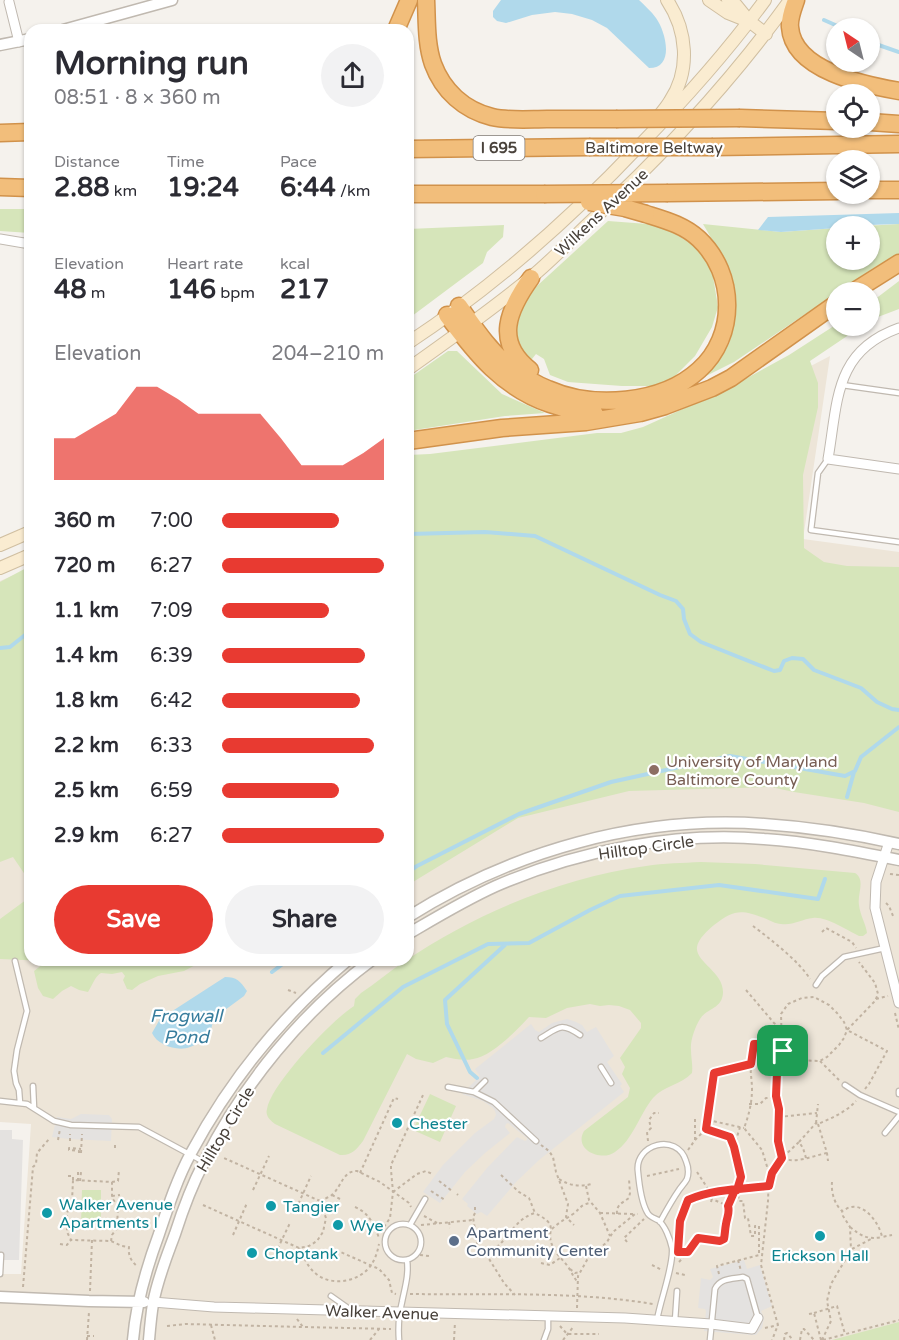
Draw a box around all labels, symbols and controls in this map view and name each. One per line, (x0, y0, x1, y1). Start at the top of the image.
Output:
north arrow (826, 18, 880, 72)
map controls (826, 18, 880, 336)
text: Morning run (54, 44, 249, 83)
button: share (321, 44, 384, 107)
button: locate (826, 84, 880, 138)
text: 08:51 · 8 × 360 m (54, 86, 221, 110)
road number: I 695 (474, 136, 524, 160)
street label: Baltimore Beltway (585, 138, 723, 158)
button: layers (826, 150, 880, 204)
text: Distance (54, 152, 120, 172)
text: Time (167, 152, 204, 172)
text: Pace (280, 152, 317, 172)
street label: Wilkens Avenue (551, 164, 653, 261)
text: 2.88 (54, 172, 110, 203)
text: 19:24 (167, 172, 239, 203)
text: 6:44 (280, 172, 336, 203)
text: km (110, 181, 137, 201)
text: /km (336, 181, 370, 201)
button: + (826, 216, 880, 270)
text: Elevation (54, 254, 124, 274)
text: Heart rate (167, 254, 243, 274)
text: kcal (280, 254, 310, 274)
text: 48 (54, 274, 87, 305)
text: 146 (167, 274, 216, 305)
text: 217 (280, 274, 329, 305)
button: − (826, 282, 880, 336)
text: m (87, 283, 106, 303)
text: bpm (216, 283, 255, 303)
text: Elevation (54, 342, 141, 366)
text: 204–210 m (271, 342, 384, 366)
text: 360 m (54, 509, 115, 533)
text: 7:00 (150, 509, 193, 533)
text: 720 m (54, 554, 115, 578)
text: 6:27 (150, 554, 193, 578)
text: 1.1 km (54, 599, 119, 623)
text: 7:09 (150, 599, 193, 623)
text: 1.4 km (54, 644, 118, 668)
text: 6:39 (150, 644, 193, 668)
text: 1.8 km (54, 689, 119, 713)
text: 6:42 (150, 689, 193, 713)
text: 2.2 km (54, 734, 119, 758)
text: 6:33 (150, 734, 193, 758)
place label: University of Maryland Baltimore County (666, 752, 837, 790)
marker: University of Maryland Baltimore County (647, 763, 661, 777)
text: 2.5 km (54, 779, 119, 803)
text: 6:59 (150, 779, 193, 803)
text: 2.9 km (54, 824, 119, 848)
text: 6:27 (150, 824, 193, 848)
street label: Hilltop Circle (597, 831, 695, 865)
button: Save (54, 885, 213, 954)
button: Share (225, 885, 384, 954)
water label: Frogwall Pond (150, 1005, 225, 1048)
pin (757, 1025, 808, 1076)
icon: arrive (766, 1034, 799, 1067)
street label: Hilltop Circle (192, 1083, 259, 1176)
place label: Chester (409, 1114, 469, 1134)
marker: Chester (390, 1116, 404, 1130)
place label: Walker Avenue Apartments I (59, 1195, 173, 1233)
place label: Tangier (283, 1197, 340, 1217)
marker: Tangier (264, 1199, 278, 1213)
marker: Walker Avenue Apartments I (40, 1206, 54, 1220)
place label: Wye (350, 1216, 384, 1236)
marker: Wye (331, 1218, 345, 1232)
place label: Apartment Community Center (466, 1223, 610, 1261)
marker: Erickson Hall (813, 1229, 827, 1243)
marker: Apartment Community Center (447, 1234, 461, 1248)
place label: Choptank (264, 1244, 338, 1264)
marker: Choptank (245, 1246, 259, 1260)
place label: Erickson Hall (771, 1246, 869, 1266)
street label: Walker Avenue (325, 1301, 439, 1325)

